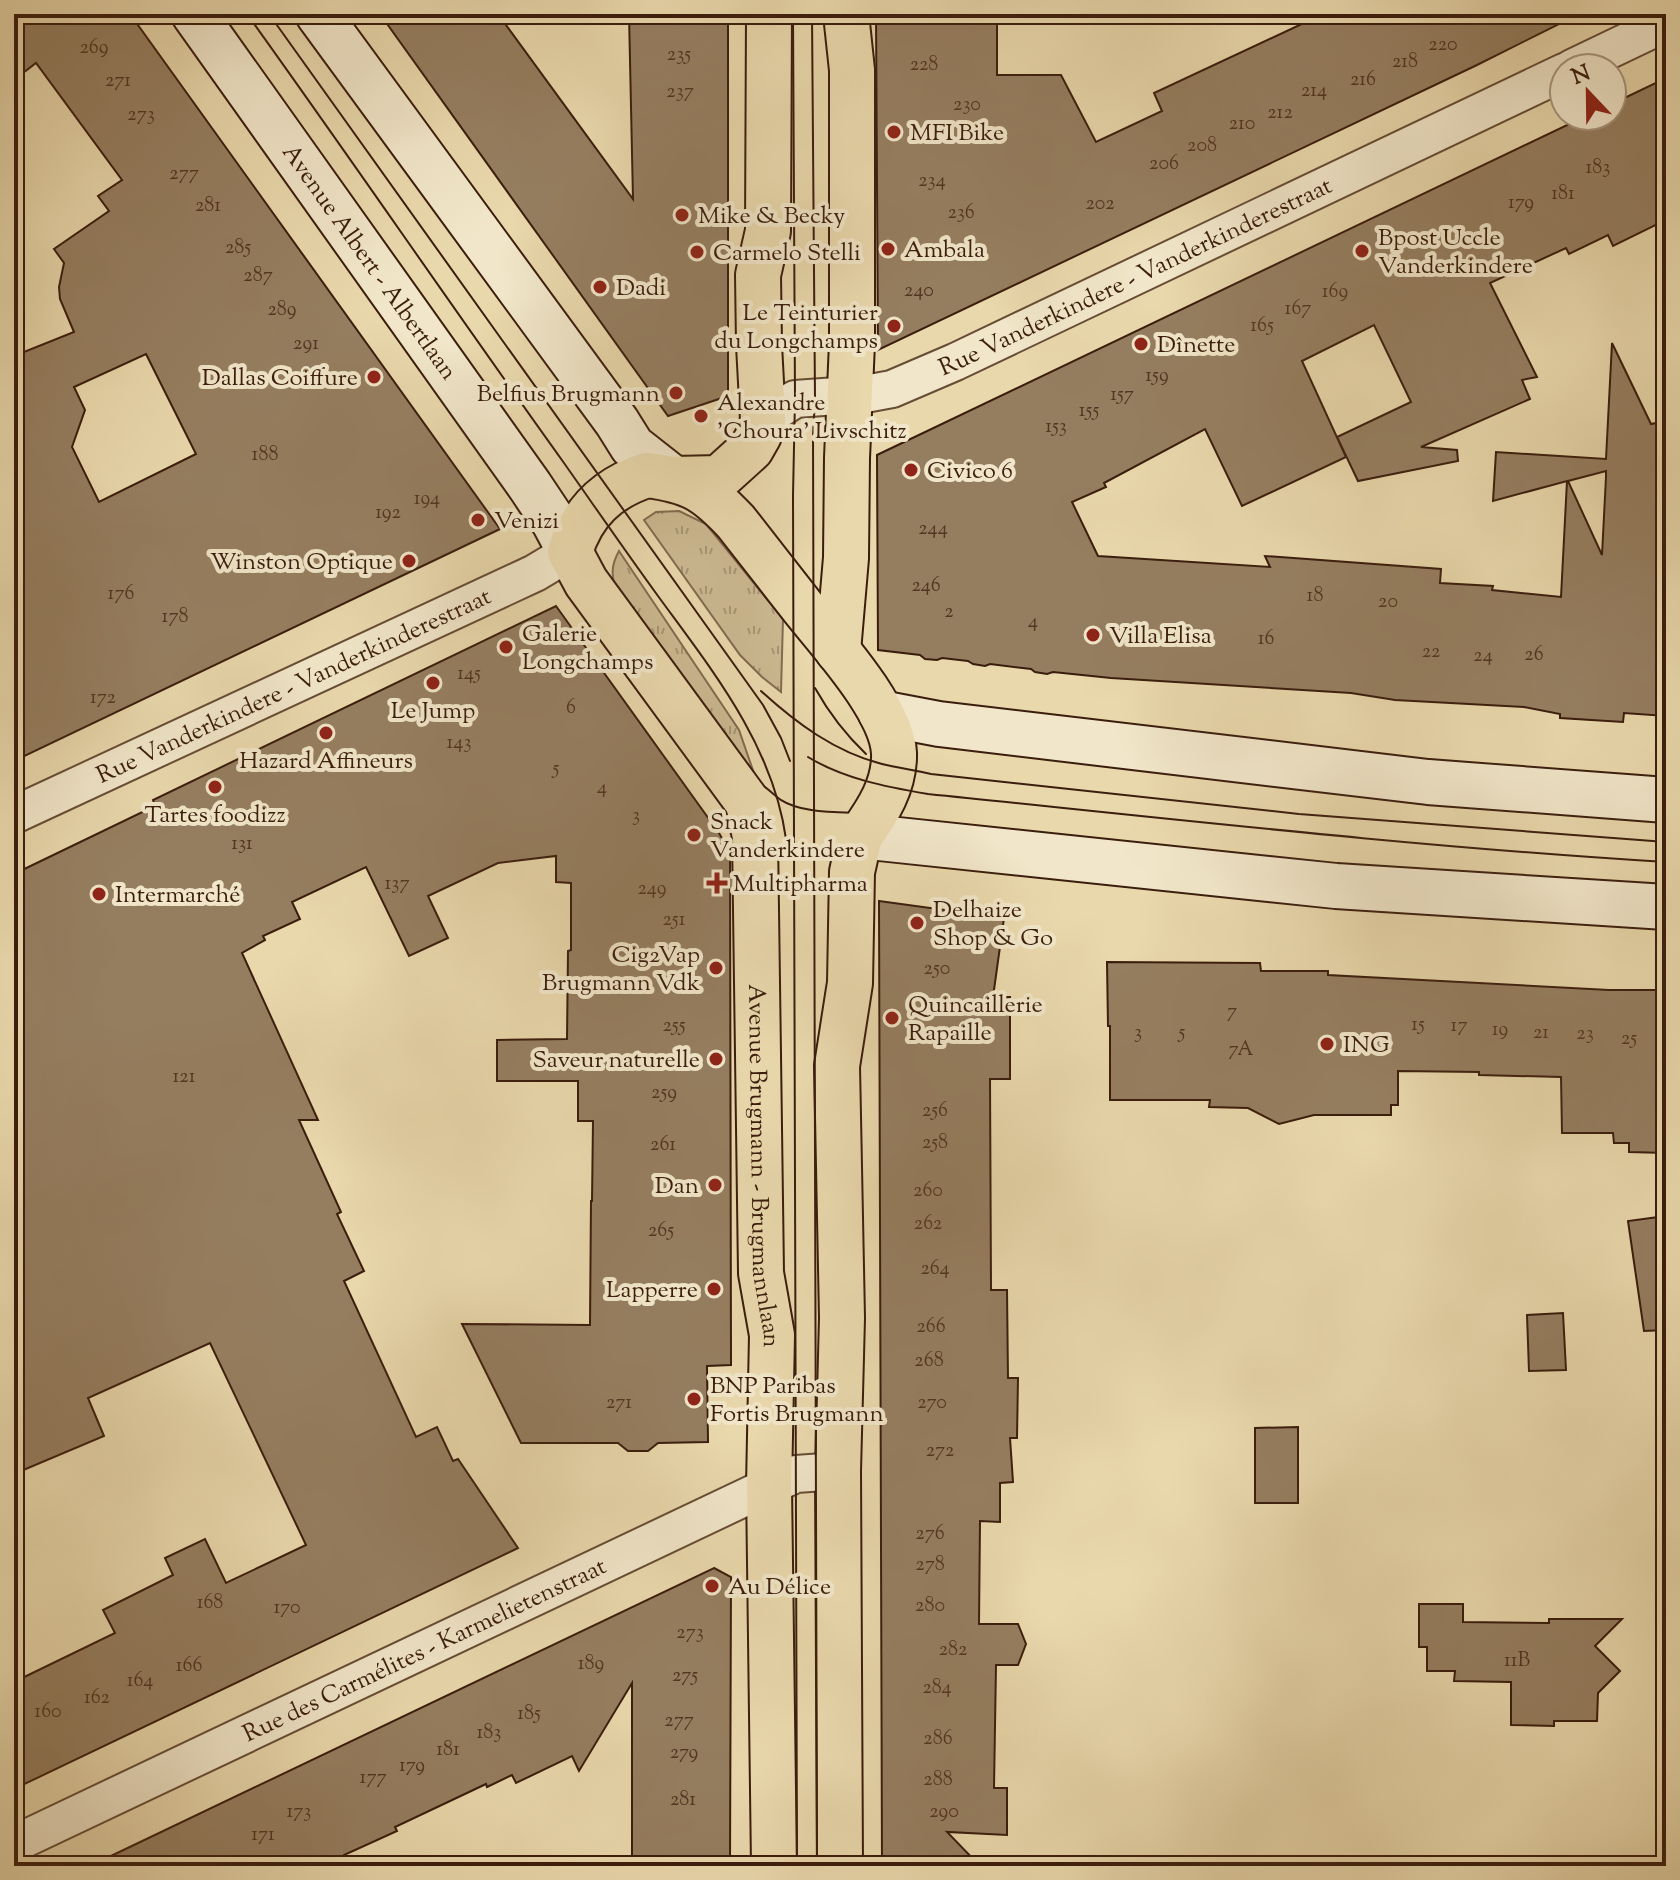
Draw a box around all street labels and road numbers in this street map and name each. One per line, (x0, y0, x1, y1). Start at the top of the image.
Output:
street label: Avenue Albert - Albertlaan (273, 138, 464, 388)
street label: Rue Vanderkindere - Vanderkinderestraat (934, 170, 1338, 386)
street label: Rue Vanderkindere - Vanderkinderestraat (91, 581, 497, 793)
street label: Avenue Brugmann - Brugmannlaan (738, 984, 787, 1348)
street label: Rue des Carmélites - Karmelietenstraat (238, 1551, 612, 1752)

